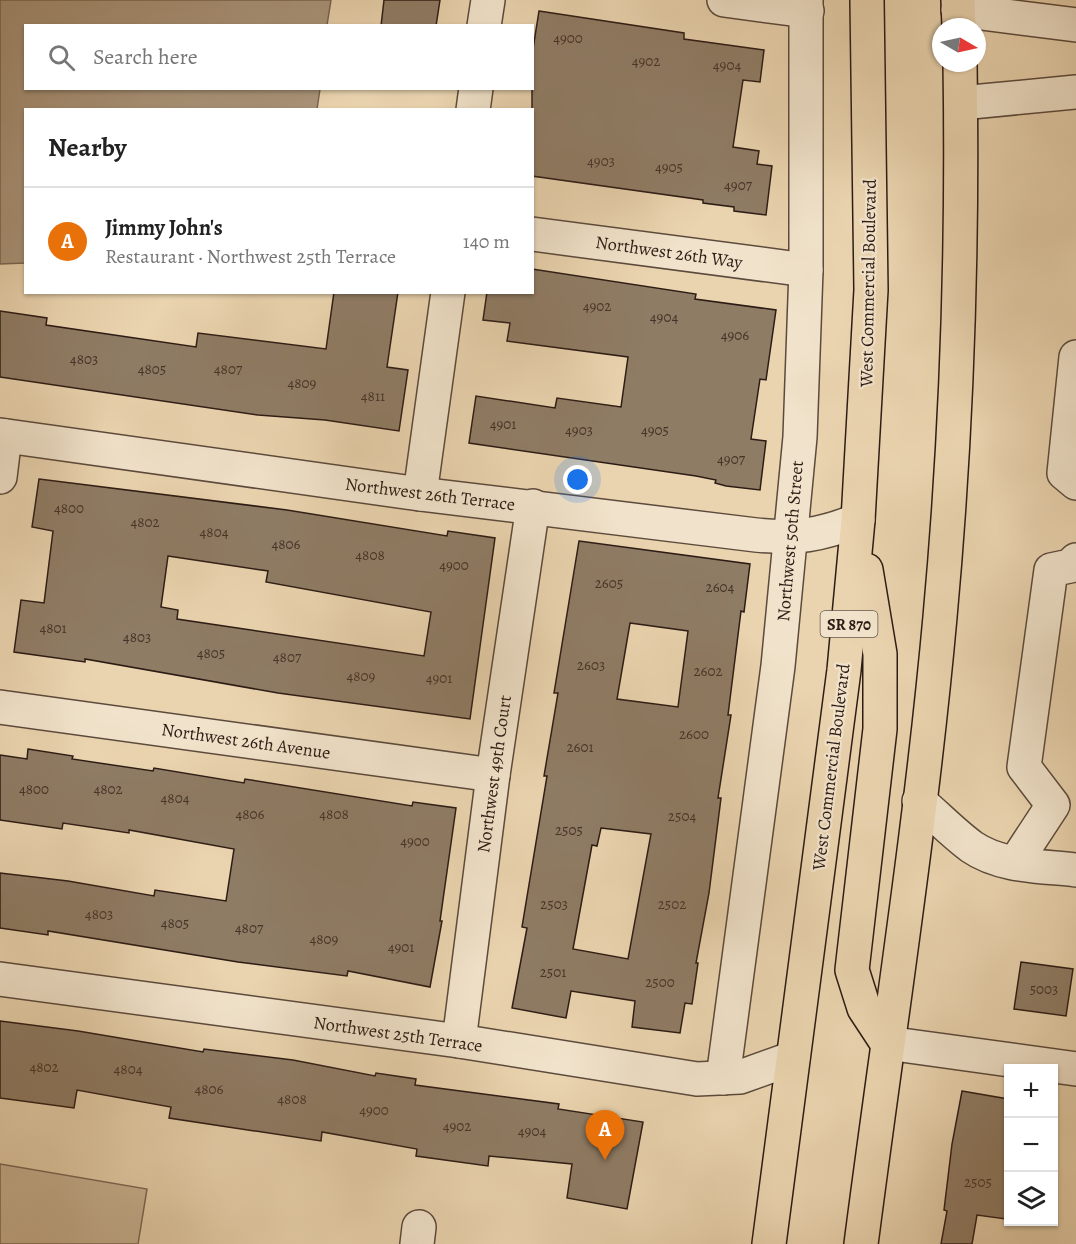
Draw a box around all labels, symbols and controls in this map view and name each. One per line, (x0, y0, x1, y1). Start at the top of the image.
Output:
north arrow (932, 18, 986, 72)
search box (24, 24, 534, 90)
house number: 4900 (553, 28, 583, 48)
icon: search (45, 41, 78, 74)
text: Search here (93, 42, 198, 72)
house number: 4902 (632, 51, 660, 71)
house number: 4904 (713, 55, 741, 75)
text: Nearby (48, 130, 127, 165)
house number: 4903 (587, 151, 615, 171)
house number: 4905 (655, 157, 683, 177)
house number: 4907 (724, 175, 753, 195)
street label: West Commercial Boulevard (854, 178, 882, 388)
text: Jimmy John's (105, 213, 223, 243)
text: A (61, 228, 74, 255)
text: 140 m (463, 228, 510, 255)
street label: Northwest 26th Way (594, 230, 745, 274)
text: Restaurant · Northwest 25th Terrace (105, 243, 396, 270)
house number: 4902 (583, 296, 611, 316)
house number: 4904 (650, 307, 678, 327)
house number: 4906 (721, 325, 749, 345)
house number: 4803 (70, 349, 98, 369)
house number: 4805 (138, 359, 166, 379)
house number: 4807 (214, 359, 243, 379)
house number: 4809 (288, 373, 317, 393)
house number: 4811 (361, 386, 385, 406)
house number: 4901 (490, 414, 516, 434)
house number: 4903 (565, 420, 593, 440)
house number: 4905 (641, 420, 669, 440)
house number: 4907 (717, 449, 746, 469)
street label: Northwest 50th Street (771, 459, 809, 623)
your location (563, 465, 592, 494)
street label: Northwest 26th Terrace (344, 472, 516, 516)
house number: 4800 (54, 498, 84, 518)
house number: 4802 (130, 512, 160, 532)
house number: 4804 (200, 522, 229, 542)
house number: 4806 (272, 534, 301, 554)
house number: 4808 (355, 545, 385, 565)
house number: 4900 (439, 555, 469, 575)
house number: 2605 (595, 573, 623, 593)
house number: 2604 (706, 577, 735, 597)
road number: SR 870 (820, 611, 878, 637)
house number: 4801 (39, 618, 67, 638)
house number: 4803 (123, 627, 151, 647)
house number: 4805 (197, 643, 225, 663)
house number: 4807 (273, 647, 302, 667)
house number: 2603 (577, 655, 605, 675)
house number: 2602 (693, 661, 723, 681)
street label: West Commercial Boulevard (806, 662, 856, 873)
house number: 4809 (347, 666, 376, 686)
house number: 4901 (426, 668, 452, 688)
street label: Northwest 49th Court (471, 694, 517, 854)
street label: Northwest 26th Avenue (160, 717, 332, 765)
house number: 2600 (679, 724, 709, 744)
house number: 2601 (566, 737, 594, 757)
house number: 4800 (19, 779, 49, 799)
house number: 4802 (93, 779, 123, 799)
house number: 4804 (161, 788, 190, 808)
house number: 4806 (236, 804, 265, 824)
house number: 4808 (319, 804, 349, 824)
house number: 2504 (668, 806, 696, 826)
house number: 2505 (555, 820, 583, 840)
house number: 4900 (400, 831, 430, 851)
house number: 2503 (540, 894, 568, 914)
house number: 2502 (658, 894, 686, 914)
house number: 4803 (85, 904, 113, 924)
house number: 4805 (161, 913, 189, 933)
house number: 4807 (235, 918, 264, 938)
house number: 4809 (310, 929, 339, 949)
house number: 4901 (388, 937, 414, 957)
house number: 2501 (540, 962, 566, 982)
house number: 2500 (645, 972, 675, 992)
house number: 5003 (1030, 979, 1058, 999)
street label: Northwest 25th Terrace (312, 1010, 484, 1058)
house number: 4802 (29, 1057, 59, 1077)
house number: 4804 (114, 1059, 143, 1079)
map controls (1004, 1064, 1058, 1226)
button: + (1004, 1064, 1058, 1118)
house number: 4806 (195, 1079, 224, 1099)
house number: 4808 (277, 1089, 307, 1109)
house number: 4900 (359, 1100, 389, 1120)
pin: A (586, 1110, 624, 1160)
house number: 4902 (443, 1116, 471, 1136)
button: − (1004, 1118, 1058, 1172)
house number: 4904 (518, 1121, 546, 1141)
house number: 2505 (964, 1172, 992, 1192)
button: layers (1004, 1172, 1058, 1226)

